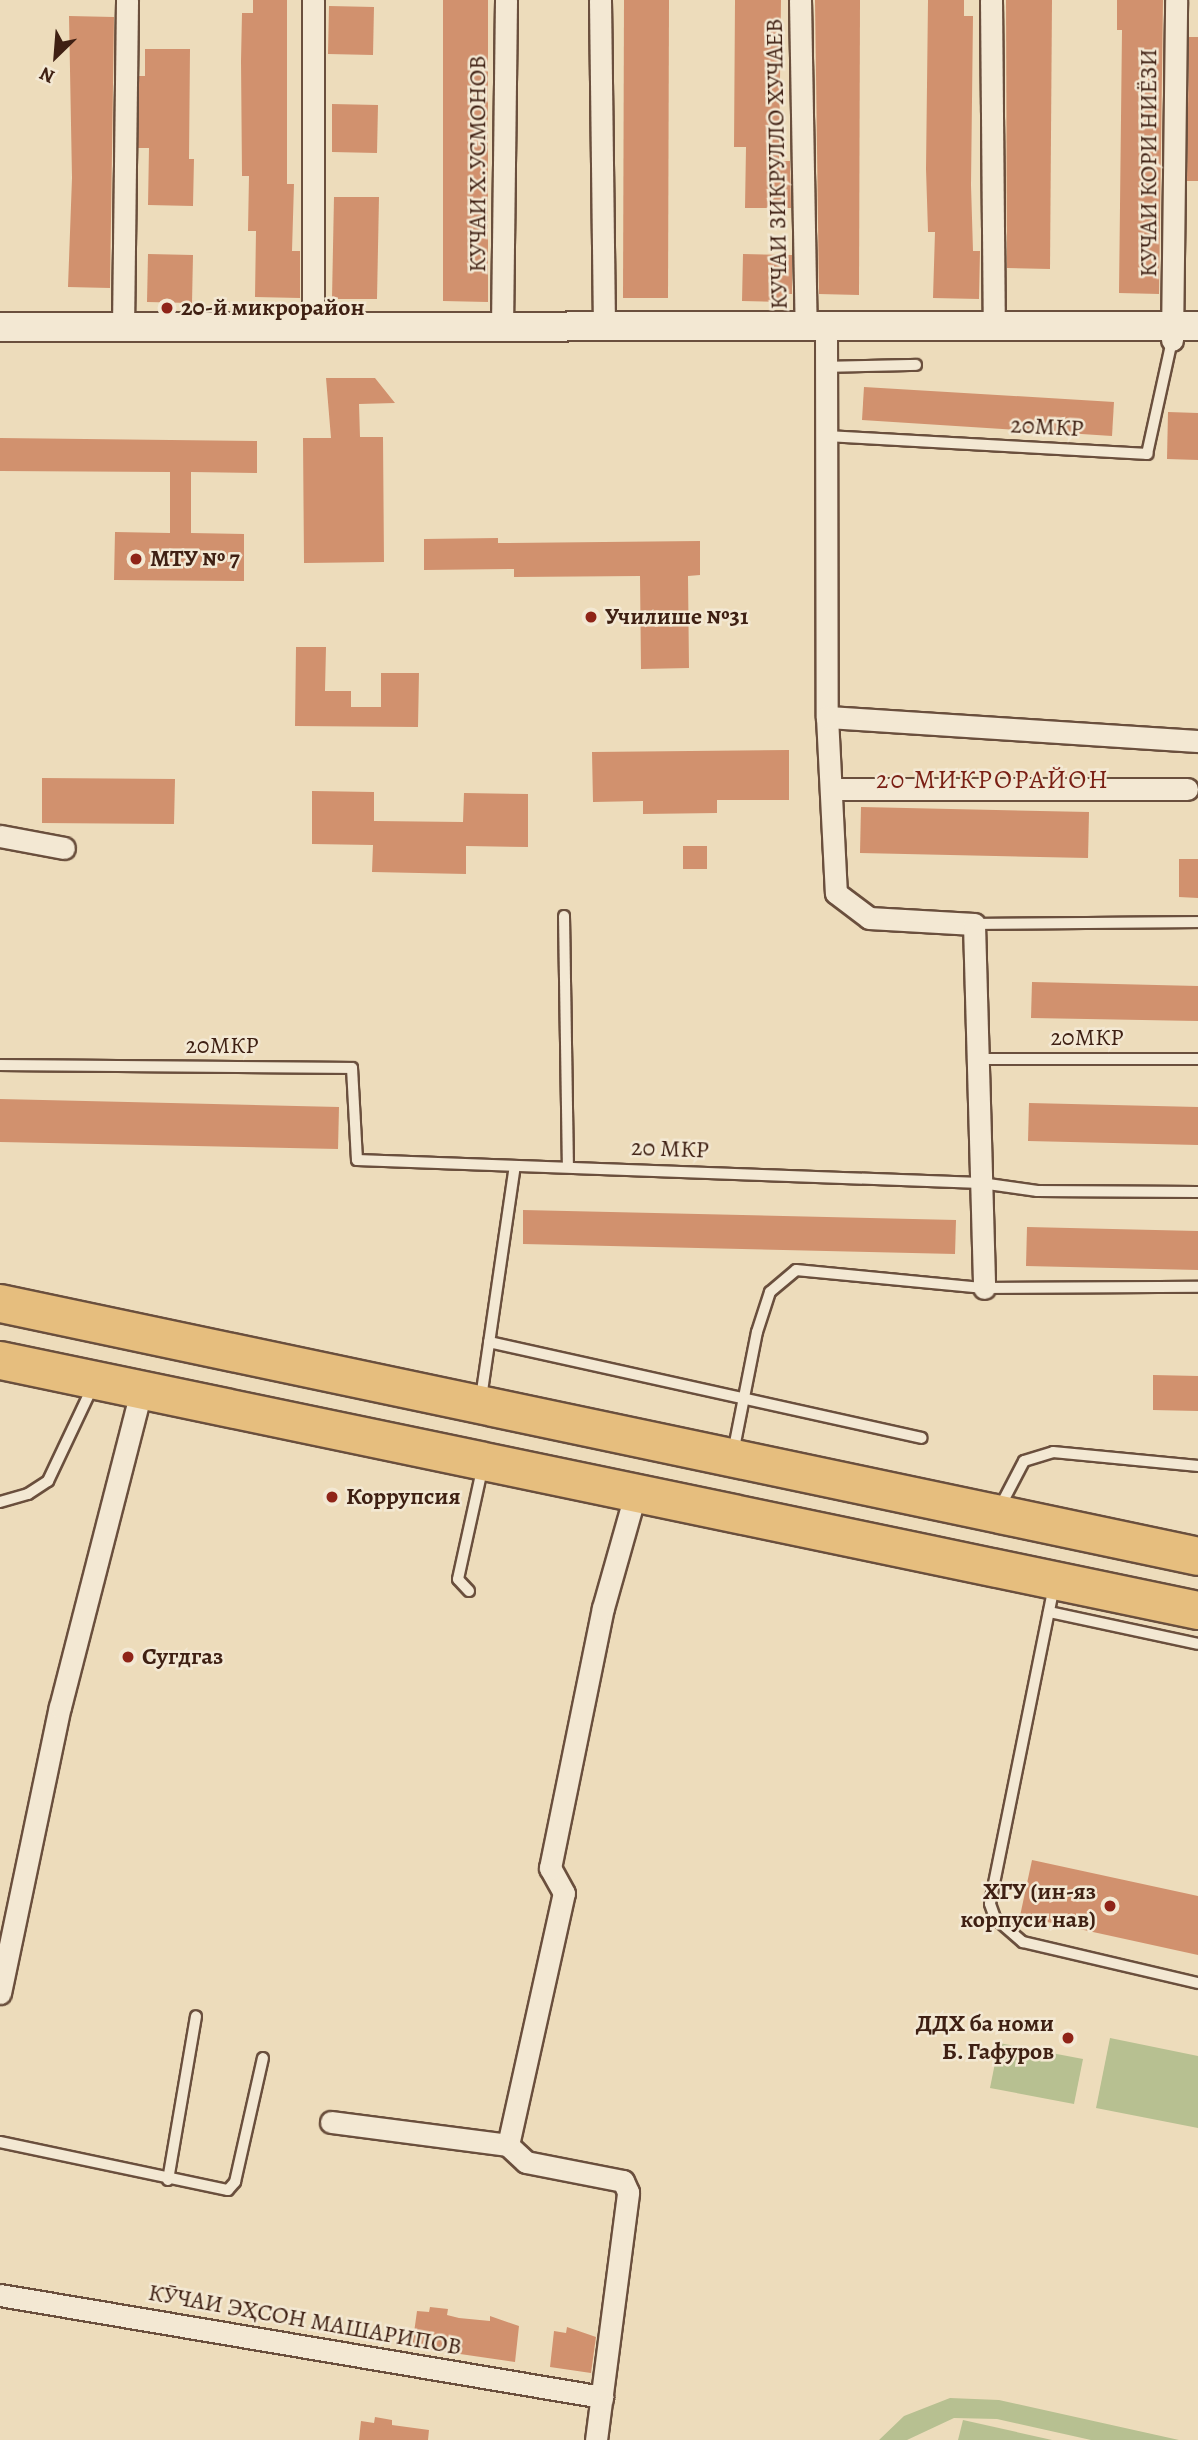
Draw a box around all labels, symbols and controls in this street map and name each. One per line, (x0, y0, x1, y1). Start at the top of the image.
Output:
street label: КУЧАИ ЗИКРУЛЛО ХУЧАЕВ (760, 18, 794, 310)
north arrow (21, 21, 91, 91)
street label: КУЧАИ КОРИ НИЁЗИ (1135, 49, 1163, 277)
street label: КУЧАИ Х.УСМОНОВ (464, 55, 492, 273)
text: N (35, 60, 59, 90)
place label: 20-й микрорайон (181, 294, 365, 322)
marker: 20-й микрорайон (159, 300, 175, 316)
street label: 20МКР (1010, 411, 1084, 443)
place label: МТУ № 7 (150, 545, 240, 573)
marker: МТУ № 7 (128, 551, 144, 567)
place label: Училише №31 (605, 603, 749, 631)
marker: Училише №31 (583, 609, 599, 625)
district label: 20 МИКРОРАЙОН (878, 764, 1108, 796)
street label: 20МКР (1050, 1024, 1124, 1052)
street label: 20МКР (185, 1032, 259, 1060)
street label: 20 МКР (631, 1133, 709, 1165)
place label: Коррупсия (346, 1483, 461, 1511)
marker: Коррупсия (324, 1489, 340, 1505)
place label: Сугдгаз (142, 1643, 223, 1671)
marker: Сугдгаз (120, 1649, 136, 1665)
place label: ХГУ (ин-яз корпуси нав) (960, 1878, 1096, 1934)
marker: ХГУ (ин-яз корпуси нав) (1102, 1898, 1118, 1914)
place label: ДДХ ба номи Б. Гафуров (916, 2010, 1054, 2066)
marker: ДДХ ба номи Б. Гафуров (1060, 2030, 1076, 2046)
street label: КӮЧАИ ЭҲСОН МАШАРИПОВ (146, 2278, 464, 2362)

